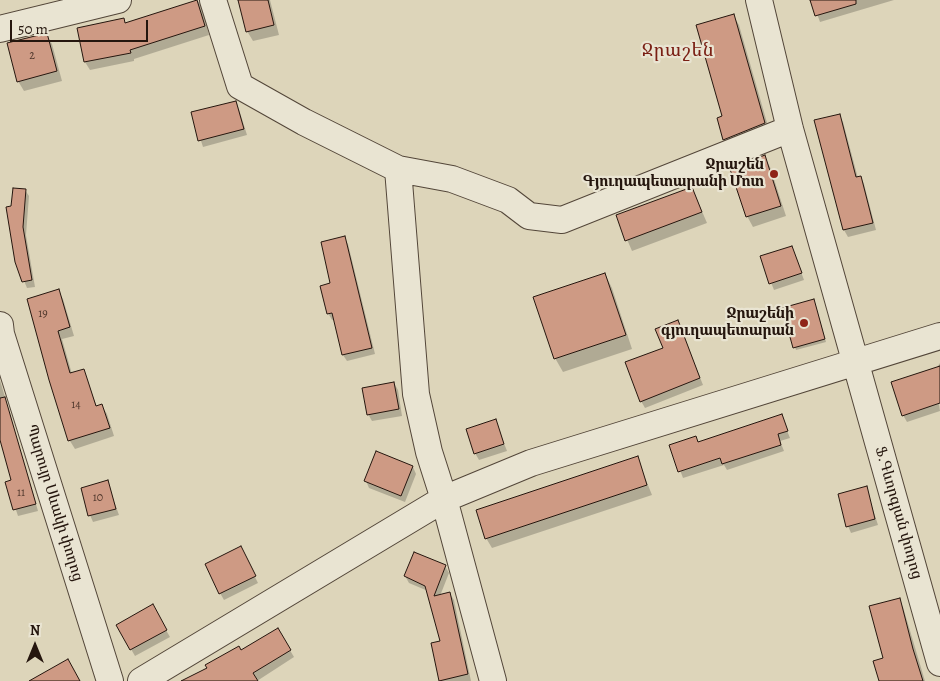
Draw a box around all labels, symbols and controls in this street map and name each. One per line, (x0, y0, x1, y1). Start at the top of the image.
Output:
scale bar (12, 10, 150, 42)
text: 50 m (18, 19, 48, 39)
district label: Ջրաշեն (641, 41, 715, 63)
house number: 2 (29, 49, 35, 63)
place label: Ջրաշեն Գյուղապետարանի Մոտ (582, 156, 764, 191)
marker: Ջրաշեն Գյուղապետարանի Մոտ (768, 168, 780, 180)
place label: Ջրաշենի գյուղապետարան (661, 305, 794, 340)
house number: 19 (38, 307, 48, 321)
marker: Ջրաշենի գյուղապետարան (798, 317, 810, 329)
house number: 14 (71, 398, 81, 412)
street label: Պարույր Սևակի փողոց (22, 422, 86, 584)
street label: Ֆ.Գևորգյան փողոց (870, 445, 926, 581)
house number: 11 (17, 486, 25, 500)
house number: 10 (93, 491, 103, 505)
north arrow (10, 621, 60, 671)
text: N (30, 621, 40, 640)

